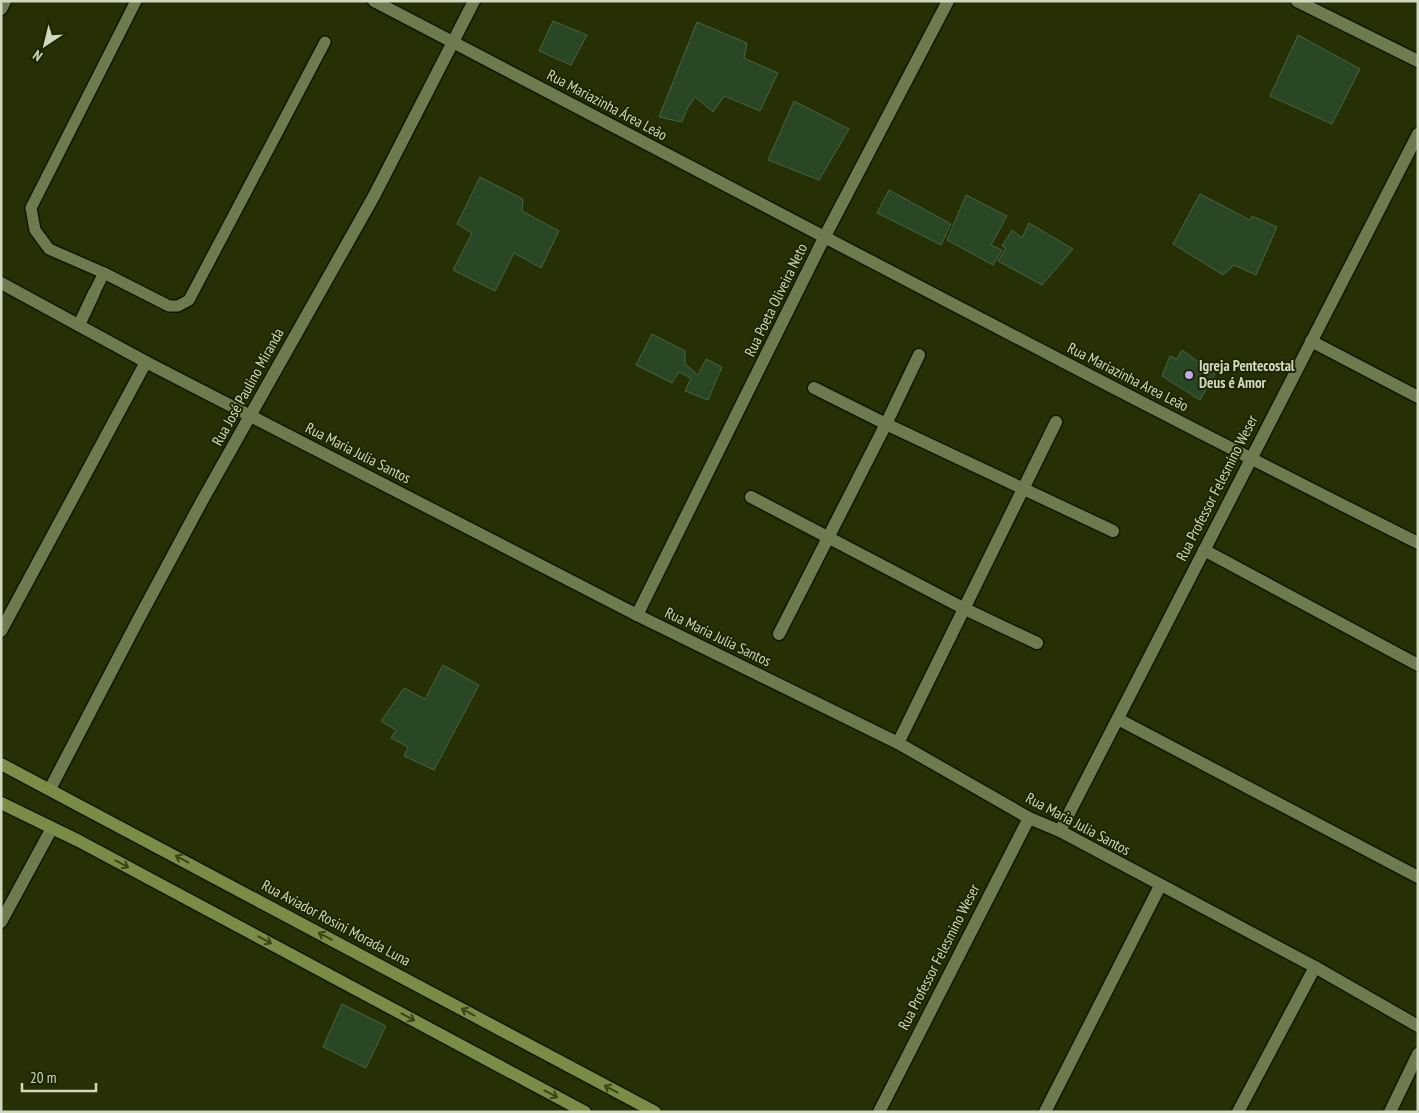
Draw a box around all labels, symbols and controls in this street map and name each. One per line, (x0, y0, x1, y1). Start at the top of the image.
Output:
north arrow (20, 20, 70, 70)
text: N (29, 46, 46, 65)
street label: Rua Mariazinha Área Leão (544, 65, 671, 144)
street label: Rua Poeta Oliveira Neto (740, 240, 811, 359)
street label: Rua José Paulino Miranda (207, 325, 288, 449)
street label: Rua Mariazinha Area Leão (1065, 338, 1192, 415)
place label: Igreja Pentecostal Deus é Amor (1199, 356, 1295, 392)
marker: Igreja Pentecostal Deus é Amor (1183, 369, 1195, 381)
street label: Rua Professor Felesmino Weser (1172, 411, 1262, 564)
street label: Rua Maria Julia Santos (302, 418, 414, 487)
street label: Rua Maria Julia Santos (662, 603, 774, 670)
street label: Rua Maria Julia Santos (1023, 788, 1134, 859)
one-way arrow (174, 854, 189, 864)
one-way arrow (114, 859, 129, 869)
street label: Rua Aviador Rosini Morada Luna (259, 875, 414, 970)
street label: Rua Professor Felesmino Weser (894, 880, 984, 1033)
one-way arrow (318, 931, 333, 940)
one-way arrow (257, 936, 272, 946)
one-way arrow (461, 1007, 476, 1016)
one-way arrow (401, 1012, 416, 1022)
scale bar (22, 1060, 96, 1092)
text: 20 m (30, 1068, 56, 1087)
one-way arrow (604, 1084, 619, 1094)
one-way arrow (544, 1089, 559, 1099)

